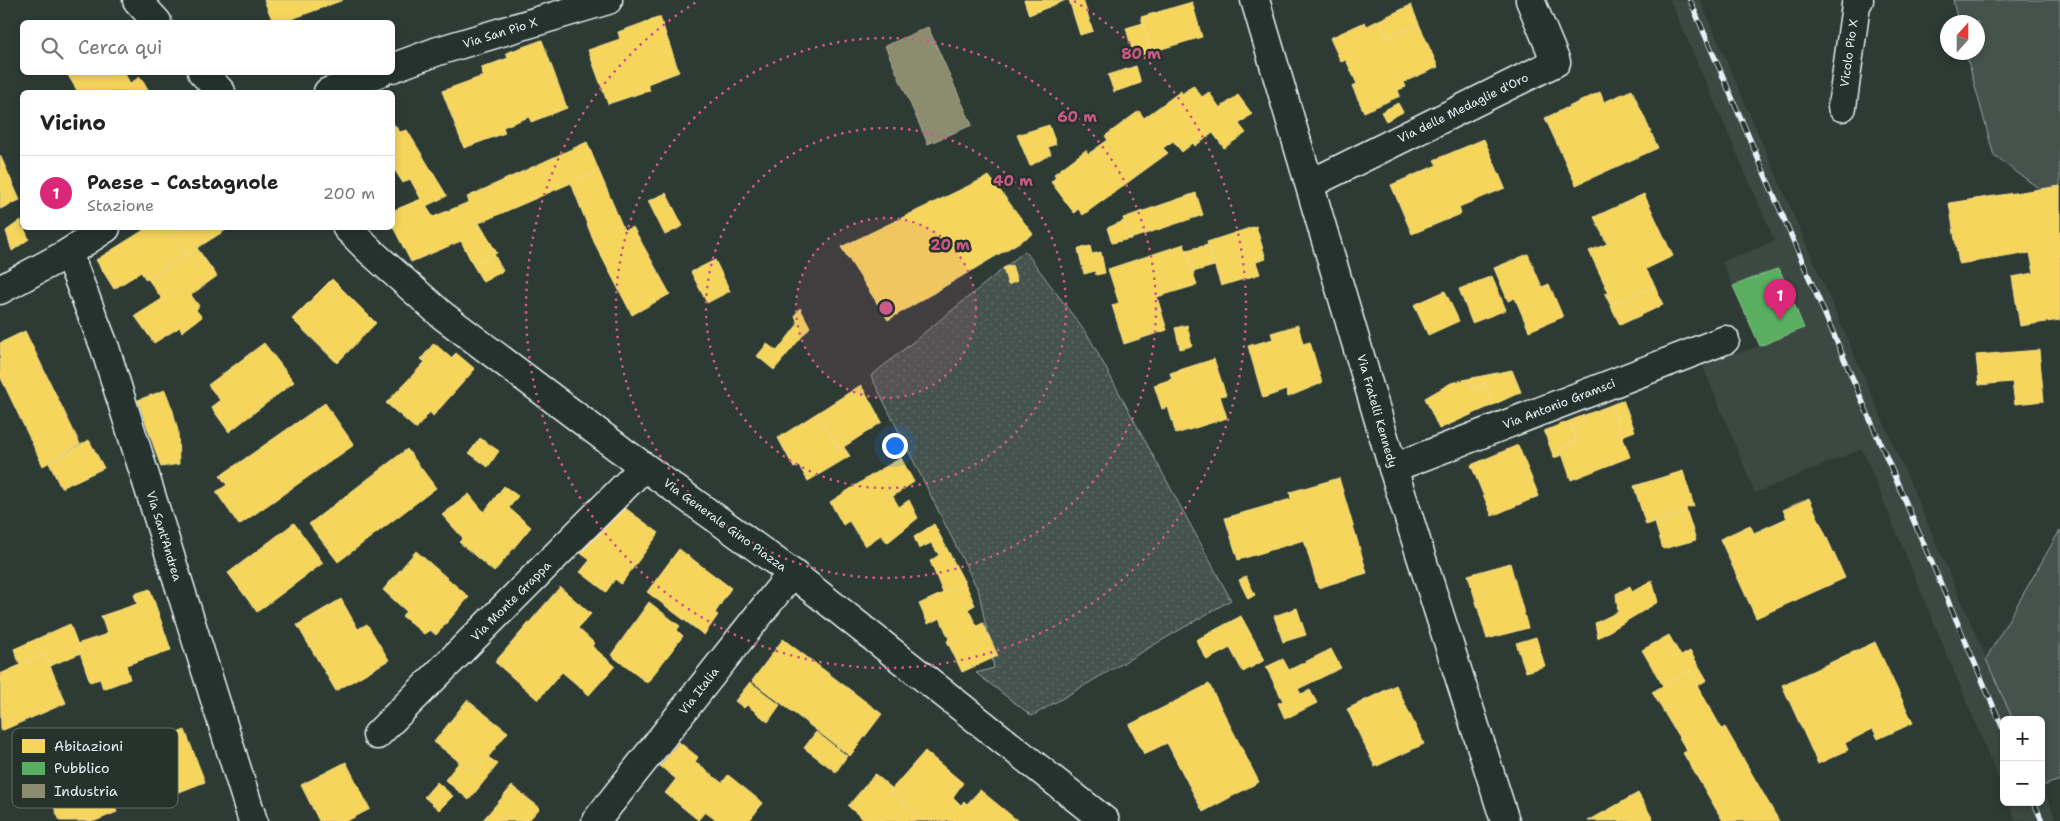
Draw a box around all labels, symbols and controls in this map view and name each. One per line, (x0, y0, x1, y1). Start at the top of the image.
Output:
street label: Via San Pio X (461, 14, 540, 52)
north arrow (1940, 15, 1985, 60)
street label: Vicolo Pio X (1836, 18, 1862, 88)
search box (20, 20, 395, 75)
icon: search (38, 34, 66, 62)
text: Cerca qui (78, 35, 162, 60)
text: 80 m (1121, 44, 1161, 64)
street label: Via delle Medaglie d'Oro (1395, 69, 1531, 147)
text: 60 m (1057, 107, 1097, 127)
text: Vicino (40, 109, 106, 137)
text: Paese - Castagnole (87, 170, 278, 195)
text: 40 m (993, 171, 1033, 191)
text: 1 (52, 183, 60, 204)
text: 200 m (323, 183, 375, 204)
text: Stazione (87, 195, 154, 216)
text: 20 m (930, 235, 970, 255)
pin: 1 (1764, 279, 1796, 320)
centre of rings (877, 299, 895, 317)
street label: Via Fratelli Kennedy (1353, 352, 1401, 470)
street label: Via Antonio Gramsci (1500, 375, 1618, 433)
your location (882, 433, 908, 459)
street label: Via Generale Gino Piazza (660, 475, 790, 576)
street label: Via Sant'Andrea (143, 489, 185, 584)
street label: Via Monte Grappa (468, 557, 555, 644)
street label: Via Italia (676, 664, 723, 718)
map controls (2000, 716, 2045, 806)
button: + (2000, 716, 2045, 761)
legend (12, 728, 178, 808)
text: Abitazioni (54, 737, 123, 755)
text: Pubblico (54, 759, 109, 777)
button: − (2000, 761, 2045, 806)
text: Industria (54, 782, 118, 800)

